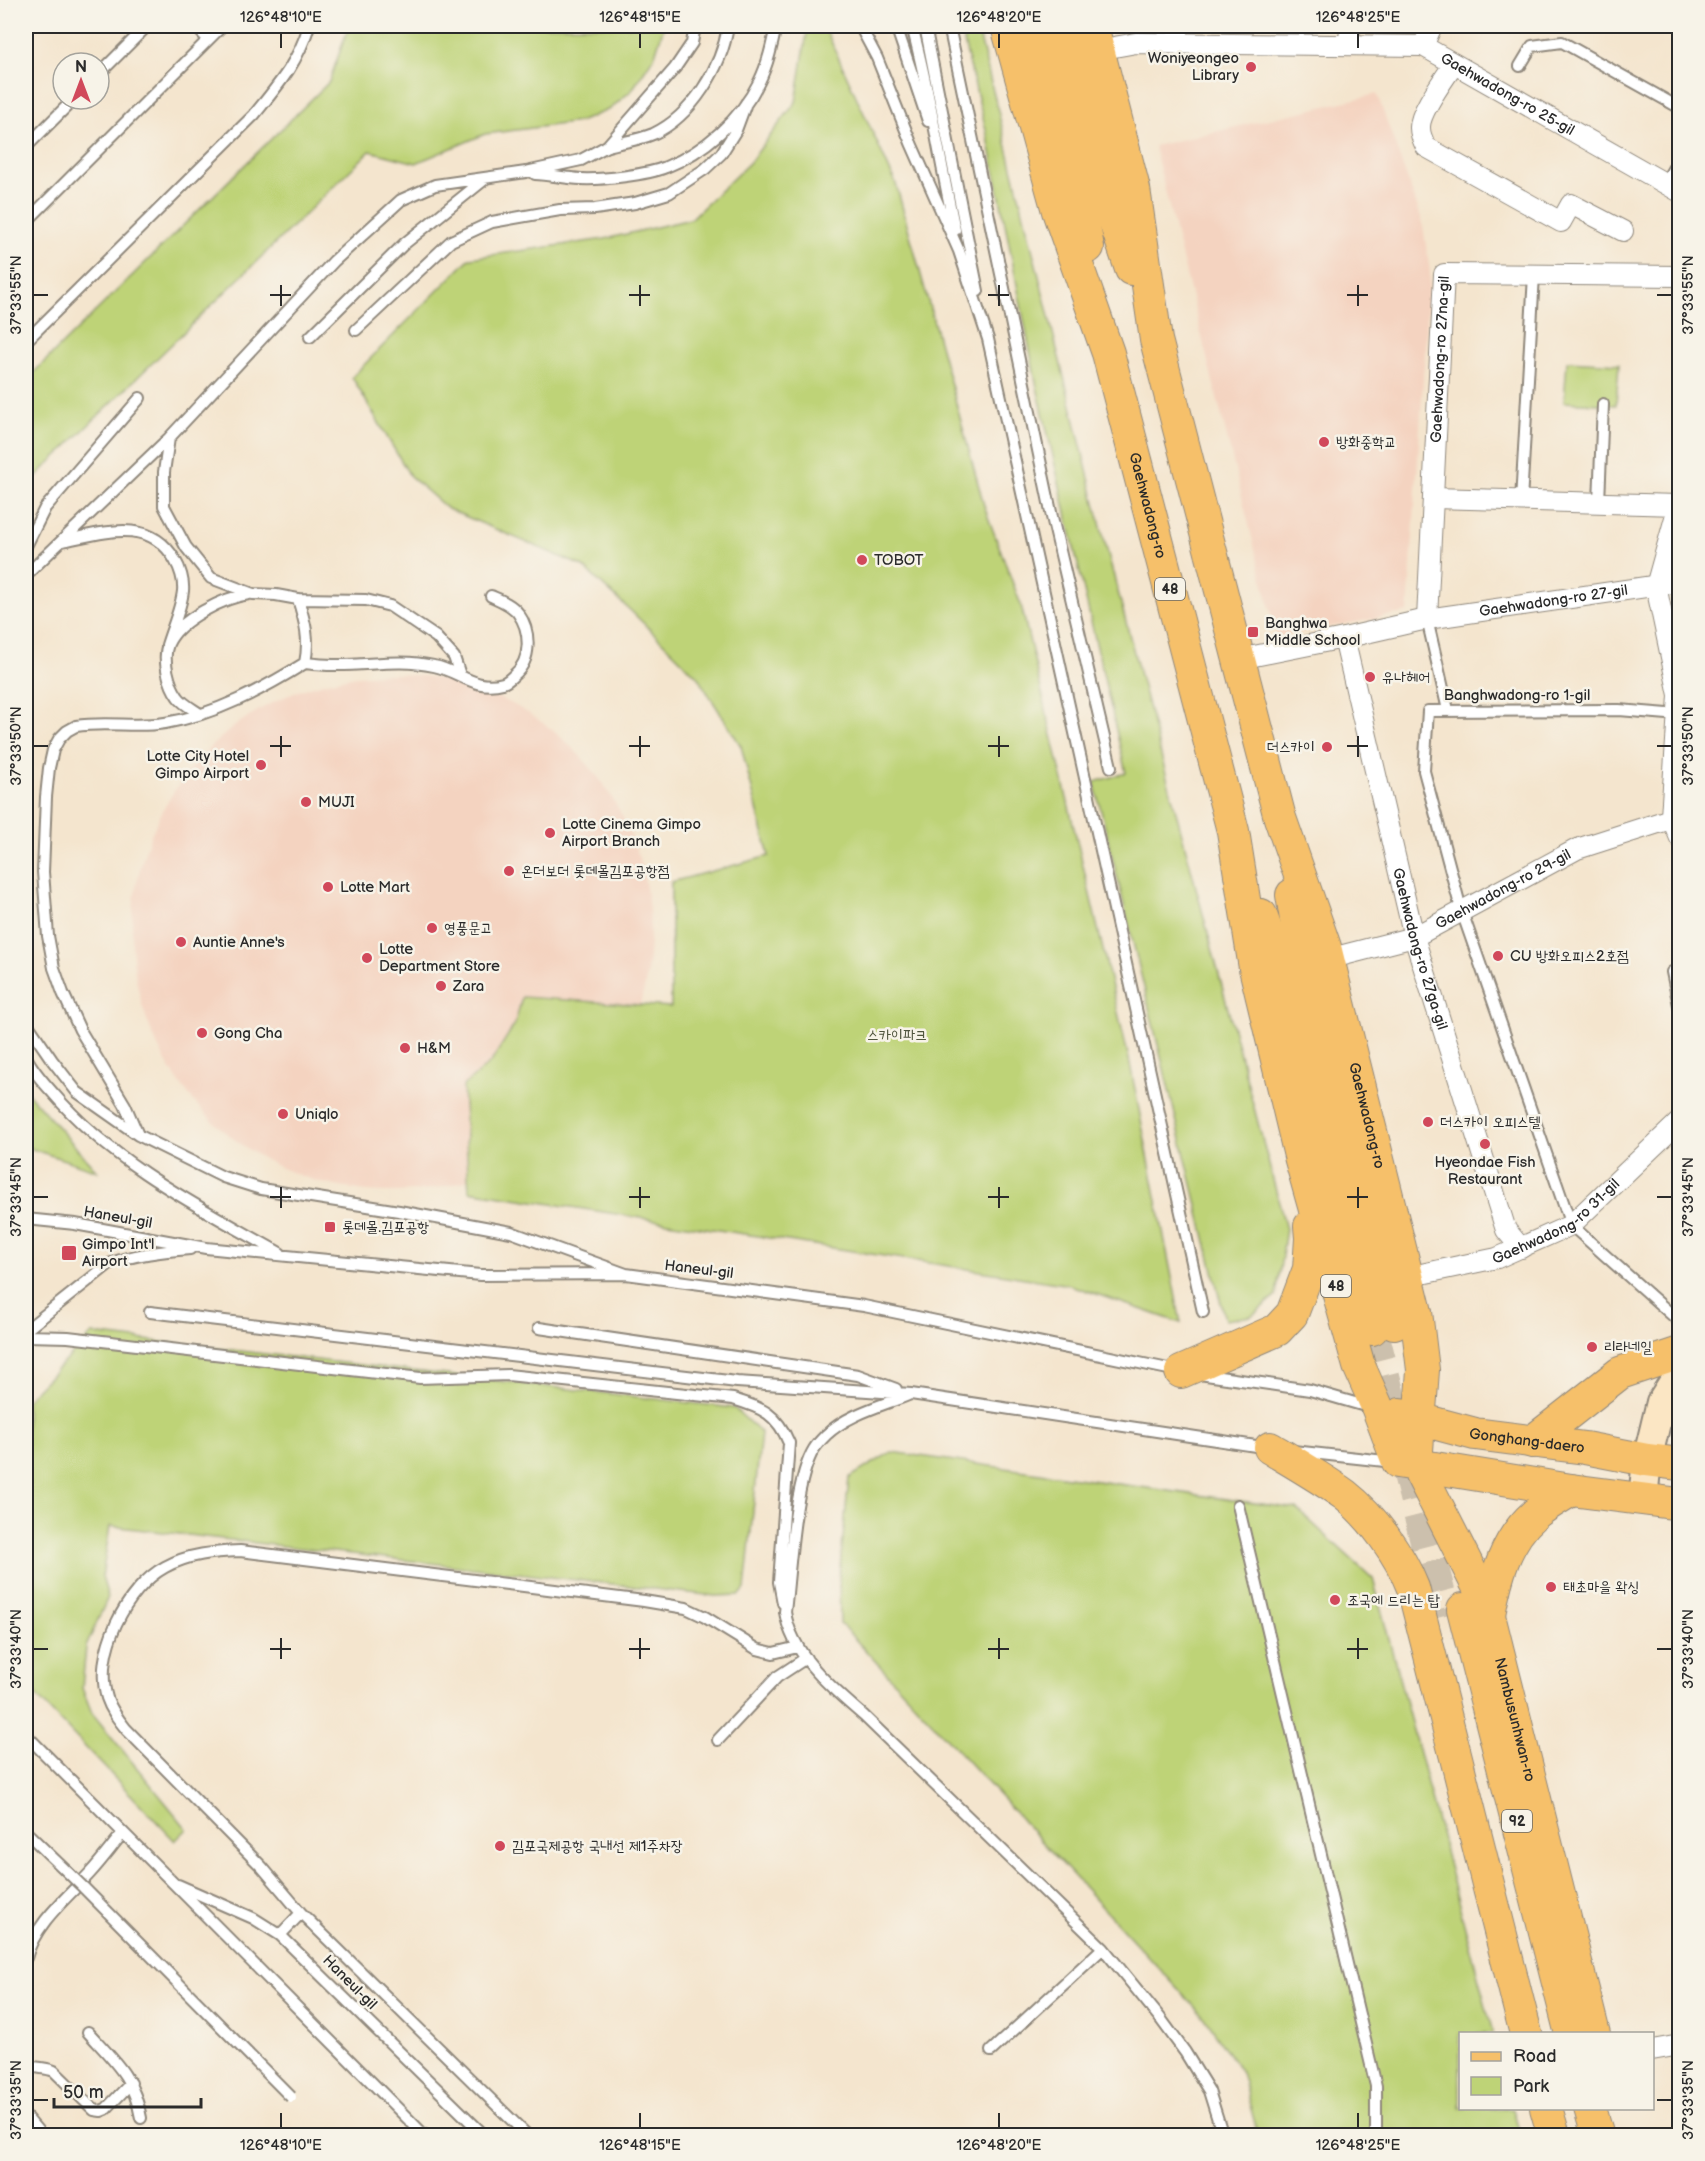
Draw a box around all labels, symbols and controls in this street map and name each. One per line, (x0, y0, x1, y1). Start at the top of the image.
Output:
text: 126°48'10"E (240, 8, 322, 27)
text: 126°48'15"E (599, 8, 681, 27)
text: 126°48'20"E (957, 8, 1042, 27)
text: 126°48'25"E (1316, 8, 1400, 27)
place label: Woniyeongeo Library (1148, 49, 1239, 85)
street label: Gaehwadong-ro 25-gil (1437, 49, 1578, 140)
north arrow (51, 51, 111, 111)
text: N (75, 58, 87, 77)
marker: Woniyeongeo Library (1244, 60, 1258, 74)
text: 37°33'55"N (7, 255, 26, 335)
text: 37°33'55"N (1679, 255, 1698, 335)
street label: Gaehwadong-ro 27na-gil (1427, 275, 1454, 443)
place label: 방화중학교 (1336, 433, 1396, 452)
marker: 방화중학교 (1317, 435, 1331, 449)
street label: Gaehwadong-ro (1124, 451, 1170, 561)
place label: TOBOT (874, 551, 923, 570)
marker: TOBOT (855, 553, 869, 567)
road number: 48 (1155, 578, 1185, 600)
street label: Gaehwadong-ro 27-gil (1478, 581, 1629, 621)
place label: Banghwa Middle School (1265, 614, 1360, 650)
marker: Banghwa Middle School (1246, 625, 1260, 639)
place label: 유나헤어 (1382, 668, 1430, 687)
marker: 유나헤어 (1363, 670, 1377, 684)
street label: Banghwadong-ro 1-gil (1444, 686, 1590, 705)
text: 37°33'50"N (7, 706, 26, 786)
text: 37°33'50"N (1679, 706, 1698, 786)
place label: 더스카이 (1267, 738, 1315, 757)
marker: 더스카이 (1320, 740, 1334, 754)
place label: Lotte City Hotel Gimpo Airport (146, 747, 249, 783)
marker: Lotte City Hotel Gimpo Airport (254, 758, 268, 772)
place label: MUJI (318, 793, 355, 812)
marker: MUJI (299, 795, 313, 809)
place label: Lotte Cinema Gimpo Airport Branch (562, 815, 701, 851)
marker: Lotte Cinema Gimpo Airport Branch (543, 826, 557, 840)
street label: Gaehwadong-ro 29-gil (1432, 845, 1574, 934)
place label: 온더보더 롯데몰김포공항점 (521, 862, 670, 881)
marker: 온더보더 롯데몰김포공항점 (502, 864, 516, 878)
street label: Gaehwadong-ro 27ga-gil (1388, 866, 1452, 1032)
place label: Lotte Mart (340, 878, 410, 897)
marker: Lotte Mart (321, 880, 335, 894)
place label: 영풍문고 (444, 919, 492, 938)
marker: 영풍문고 (425, 921, 439, 935)
place label: Auntie Anne's (193, 933, 285, 952)
marker: Auntie Anne's (174, 935, 188, 949)
place label: Lotte Department Store (379, 940, 500, 976)
place label: CU 방화오피스2호점 (1510, 947, 1629, 966)
marker: CU 방화오피스2호점 (1491, 949, 1505, 963)
marker: Lotte Department Store (360, 951, 374, 965)
place label: Zara (452, 977, 484, 996)
marker: Zara (434, 979, 448, 993)
place label: Gong Cha (214, 1024, 282, 1043)
marker: Gong Cha (195, 1026, 209, 1040)
park label: 스카이파크 (867, 1026, 927, 1045)
place label: H&M (417, 1039, 451, 1058)
marker: H&M (398, 1041, 412, 1055)
street label: Gaehwadong-ro (1344, 1061, 1389, 1171)
place label: Uniqlo (295, 1105, 338, 1124)
marker: Uniqlo (276, 1107, 290, 1121)
place label: 더스카이 오피스텔 (1440, 1113, 1541, 1132)
marker: 더스카이 오피스텔 (1421, 1115, 1435, 1129)
marker: Hyeondae Fish Restaurant (1478, 1137, 1492, 1151)
place label: Hyeondae Fish Restaurant (1435, 1153, 1535, 1189)
text: 37°33'45"N (7, 1157, 26, 1237)
text: 37°33'45"N (1679, 1157, 1698, 1237)
street label: Gaehwadong-ro 31-gil (1489, 1175, 1624, 1269)
street label: Haneul-gil (82, 1202, 154, 1233)
place label: 롯데몰.김포공항 (342, 1218, 429, 1237)
marker: 롯데몰.김포공항 (323, 1220, 337, 1234)
place label: Gimpo Int'l Airport (82, 1235, 154, 1271)
marker: Gimpo Int'l Airport (60, 1244, 78, 1262)
street label: Haneul-gil (663, 1256, 735, 1283)
road number: 48 (1321, 1275, 1351, 1297)
place label: 리라네일 (1604, 1338, 1652, 1357)
marker: 리라네일 (1585, 1340, 1599, 1354)
street label: Gonghang-daero (1468, 1424, 1586, 1458)
place label: 태초마을 왁싱 (1563, 1578, 1639, 1597)
marker: 태초마을 왁싱 (1544, 1580, 1558, 1594)
place label: 조국에 드리는 탑 (1347, 1591, 1441, 1610)
marker: 조국에 드리는 탑 (1328, 1593, 1342, 1607)
text: 37°33'40"N (7, 1609, 26, 1689)
text: 37°33'40"N (1679, 1609, 1698, 1689)
street label: Nambusunhwan-ro (1490, 1656, 1539, 1784)
road number: 92 (1502, 1810, 1532, 1832)
place label: 김포국제공항 국내선 제1주차장 (512, 1837, 683, 1856)
marker: 김포국제공항 국내선 제1주차장 (493, 1839, 507, 1853)
street label: Haneul-gil (318, 1951, 381, 2014)
legend (1459, 2032, 1654, 2110)
text: Road (1513, 2046, 1557, 2067)
text: 37°33'35"N (7, 2060, 26, 2140)
text: 37°33'35"N (1679, 2060, 1698, 2140)
scale bar (54, 2071, 201, 2109)
text: Park (1513, 2076, 1549, 2097)
text: 50 m (63, 2082, 104, 2103)
text: 126°48'10"E (240, 2136, 322, 2155)
text: 126°48'15"E (599, 2136, 681, 2155)
text: 126°48'20"E (957, 2136, 1042, 2155)
text: 126°48'25"E (1316, 2136, 1400, 2155)

